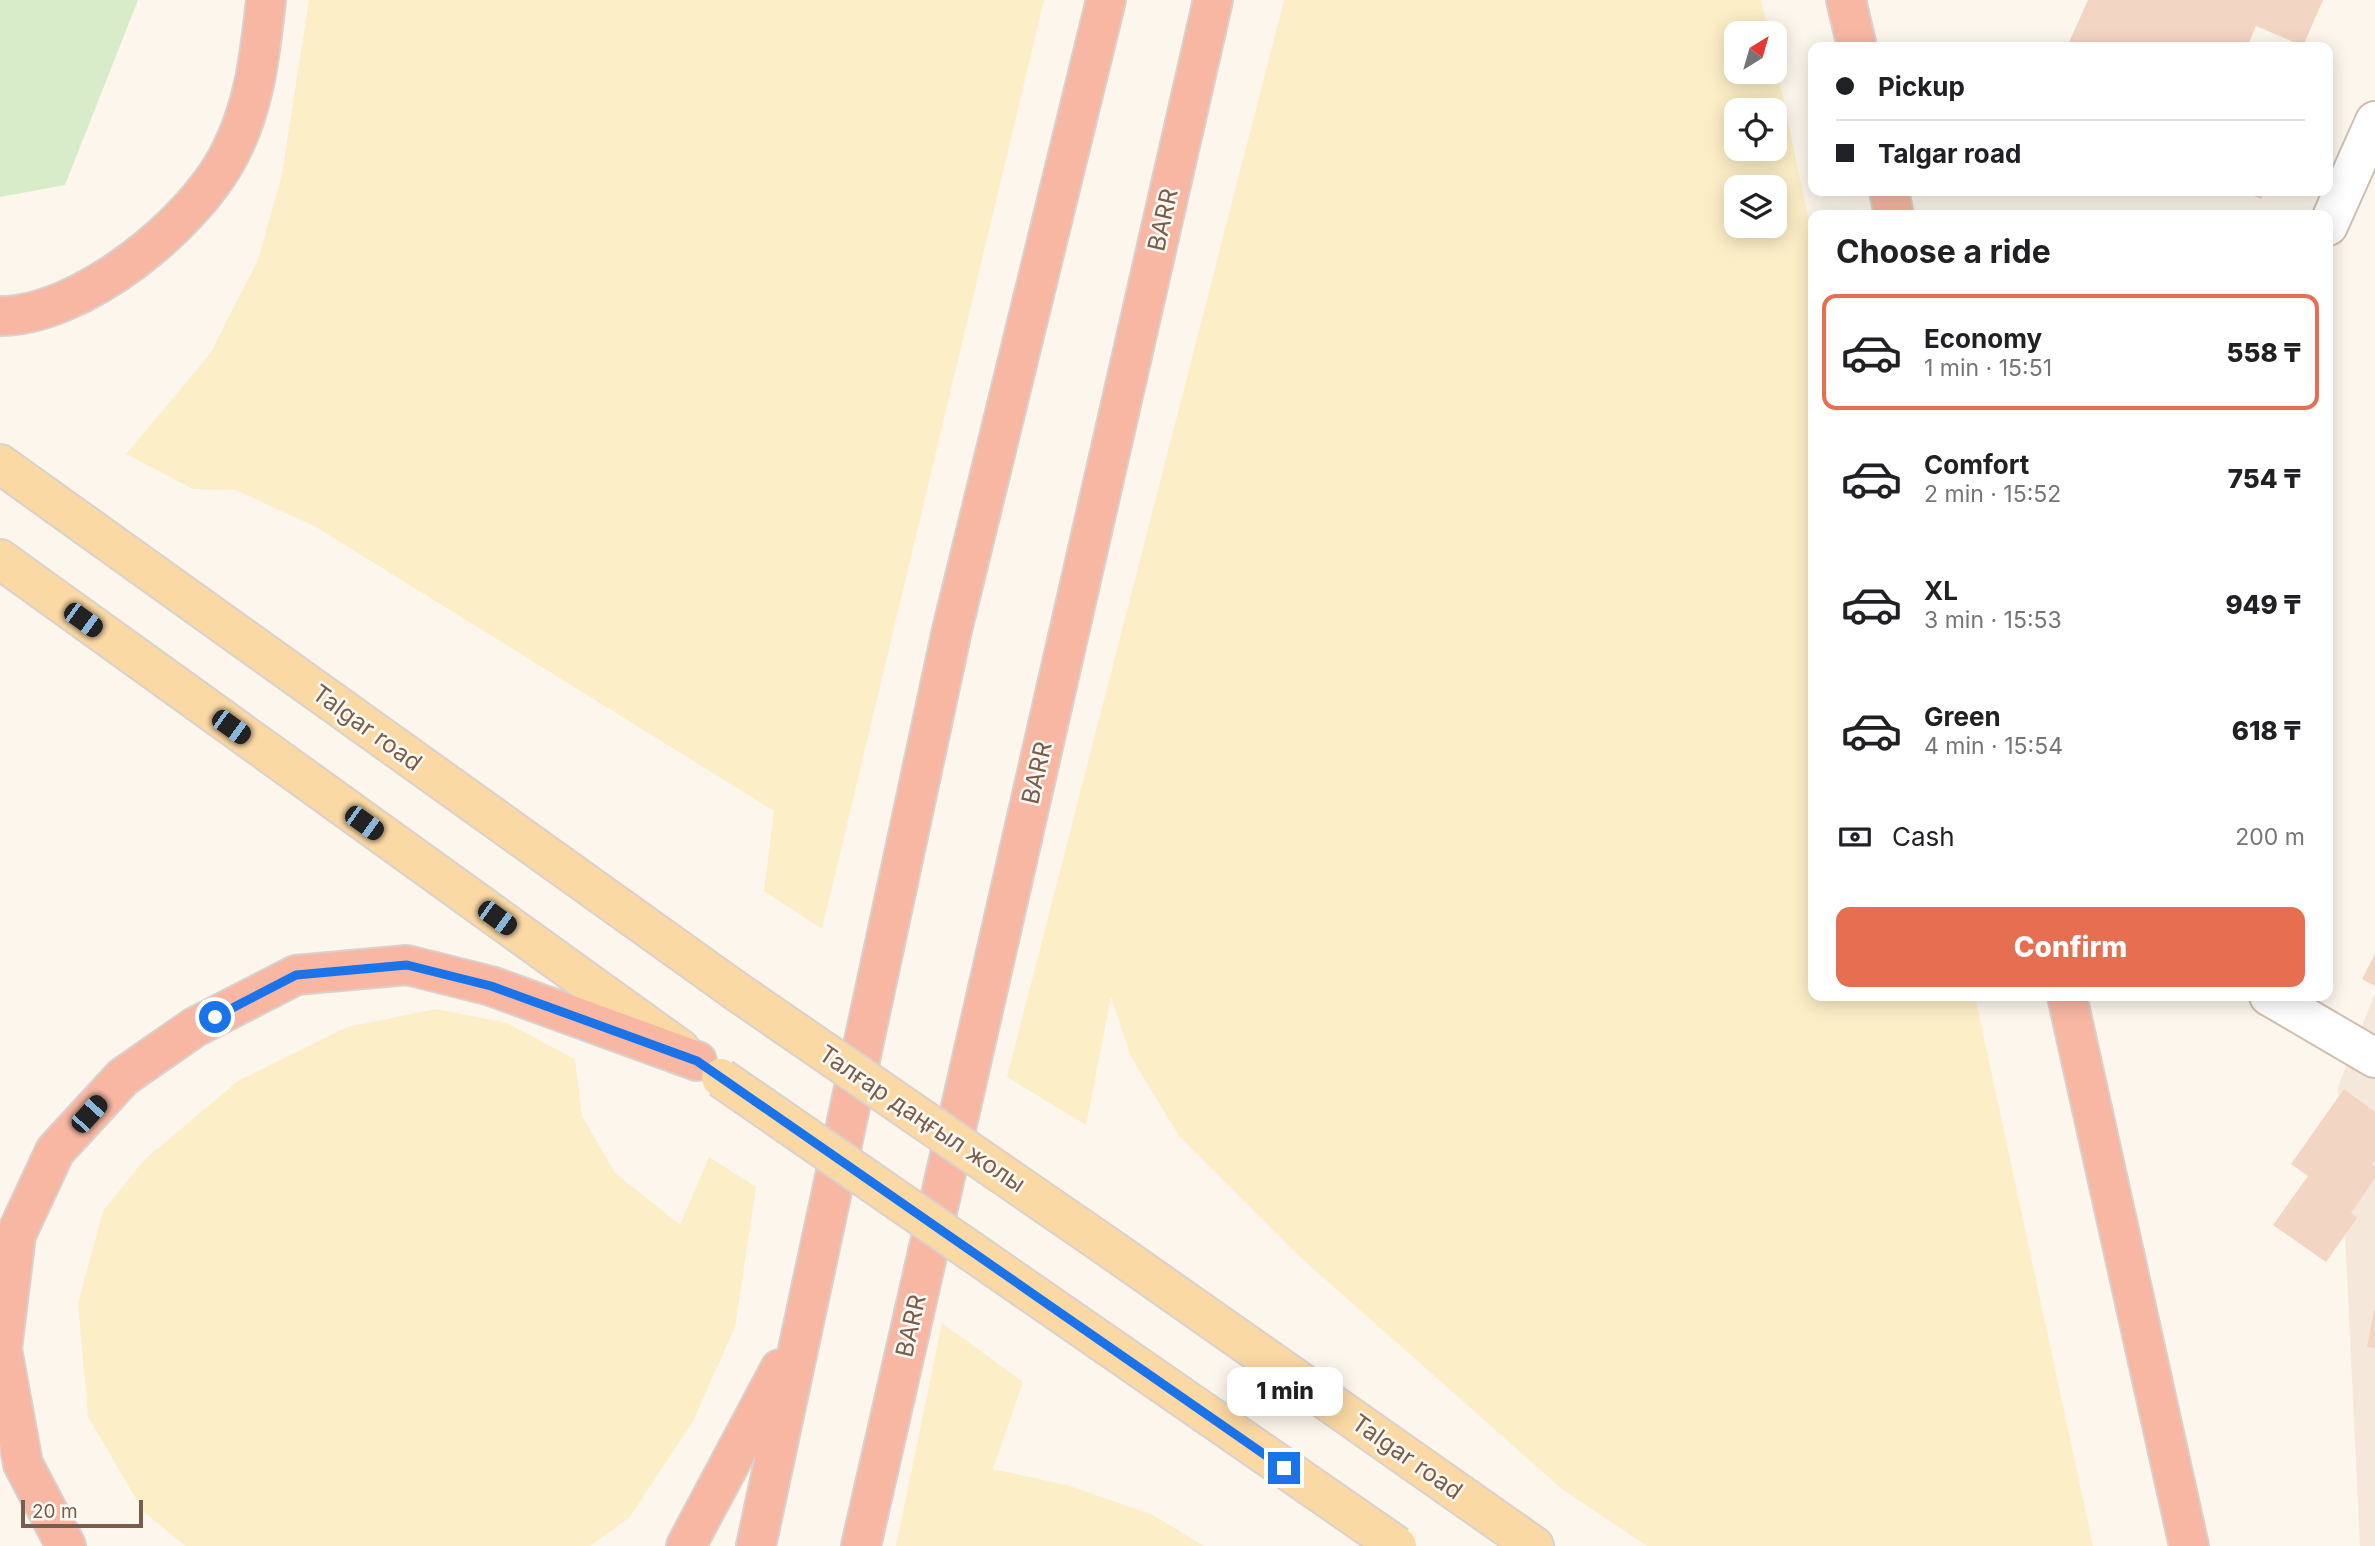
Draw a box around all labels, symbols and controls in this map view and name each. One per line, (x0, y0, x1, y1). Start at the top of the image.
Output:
north arrow (1724, 21, 1787, 84)
map controls (1724, 21, 1787, 238)
text: Pickup (1878, 71, 1965, 102)
button: locate (1724, 98, 1787, 161)
text: Talgar road (1878, 138, 2022, 169)
button: layers (1724, 175, 1787, 238)
street label: BARR (1141, 186, 1184, 254)
text: Choose a ride (1836, 232, 2051, 271)
icon: car (1840, 321, 1903, 384)
text: Economy (1924, 323, 2042, 354)
text: 558 ₸ (2227, 337, 2301, 368)
text: 1 min · 15:51 (1924, 354, 2052, 382)
icon: car (1840, 447, 1903, 510)
text: Comfort (1924, 449, 2029, 480)
text: 754 ₸ (2228, 463, 2301, 494)
text: 2 min · 15:52 (1924, 480, 2061, 508)
icon: car (1840, 573, 1903, 636)
text: XL (1924, 575, 1958, 606)
text: 949 ₸ (2225, 589, 2301, 620)
car (60, 599, 107, 641)
text: 3 min · 15:53 (1924, 606, 2062, 634)
street label: Talgar road (307, 678, 428, 777)
icon: car (1840, 699, 1903, 762)
text: Green (1924, 701, 2001, 732)
car (208, 706, 255, 748)
text: 618 ₸ (2232, 715, 2301, 746)
text: 4 min · 15:54 (1924, 732, 2063, 760)
street label: BARR (1015, 739, 1058, 807)
car (341, 802, 388, 844)
icon: cash (1836, 818, 1874, 856)
text: Cash (1892, 821, 1955, 852)
text: 200 m (2235, 823, 2305, 851)
car (474, 897, 521, 939)
button: Confirm (1836, 907, 2305, 987)
route start (199, 1001, 231, 1033)
street label: Талғар даңғыл жолы (814, 1039, 1031, 1198)
car (68, 1091, 111, 1137)
street label: BARR (889, 1292, 932, 1360)
callout: 1 min (1226, 1366, 1342, 1416)
text: 1 min (1256, 1377, 1314, 1405)
street label: Talgar road (1346, 1408, 1468, 1505)
route end (1268, 1452, 1300, 1484)
scale bar (21, 1497, 144, 1529)
text: 20 m (32, 1500, 78, 1523)

